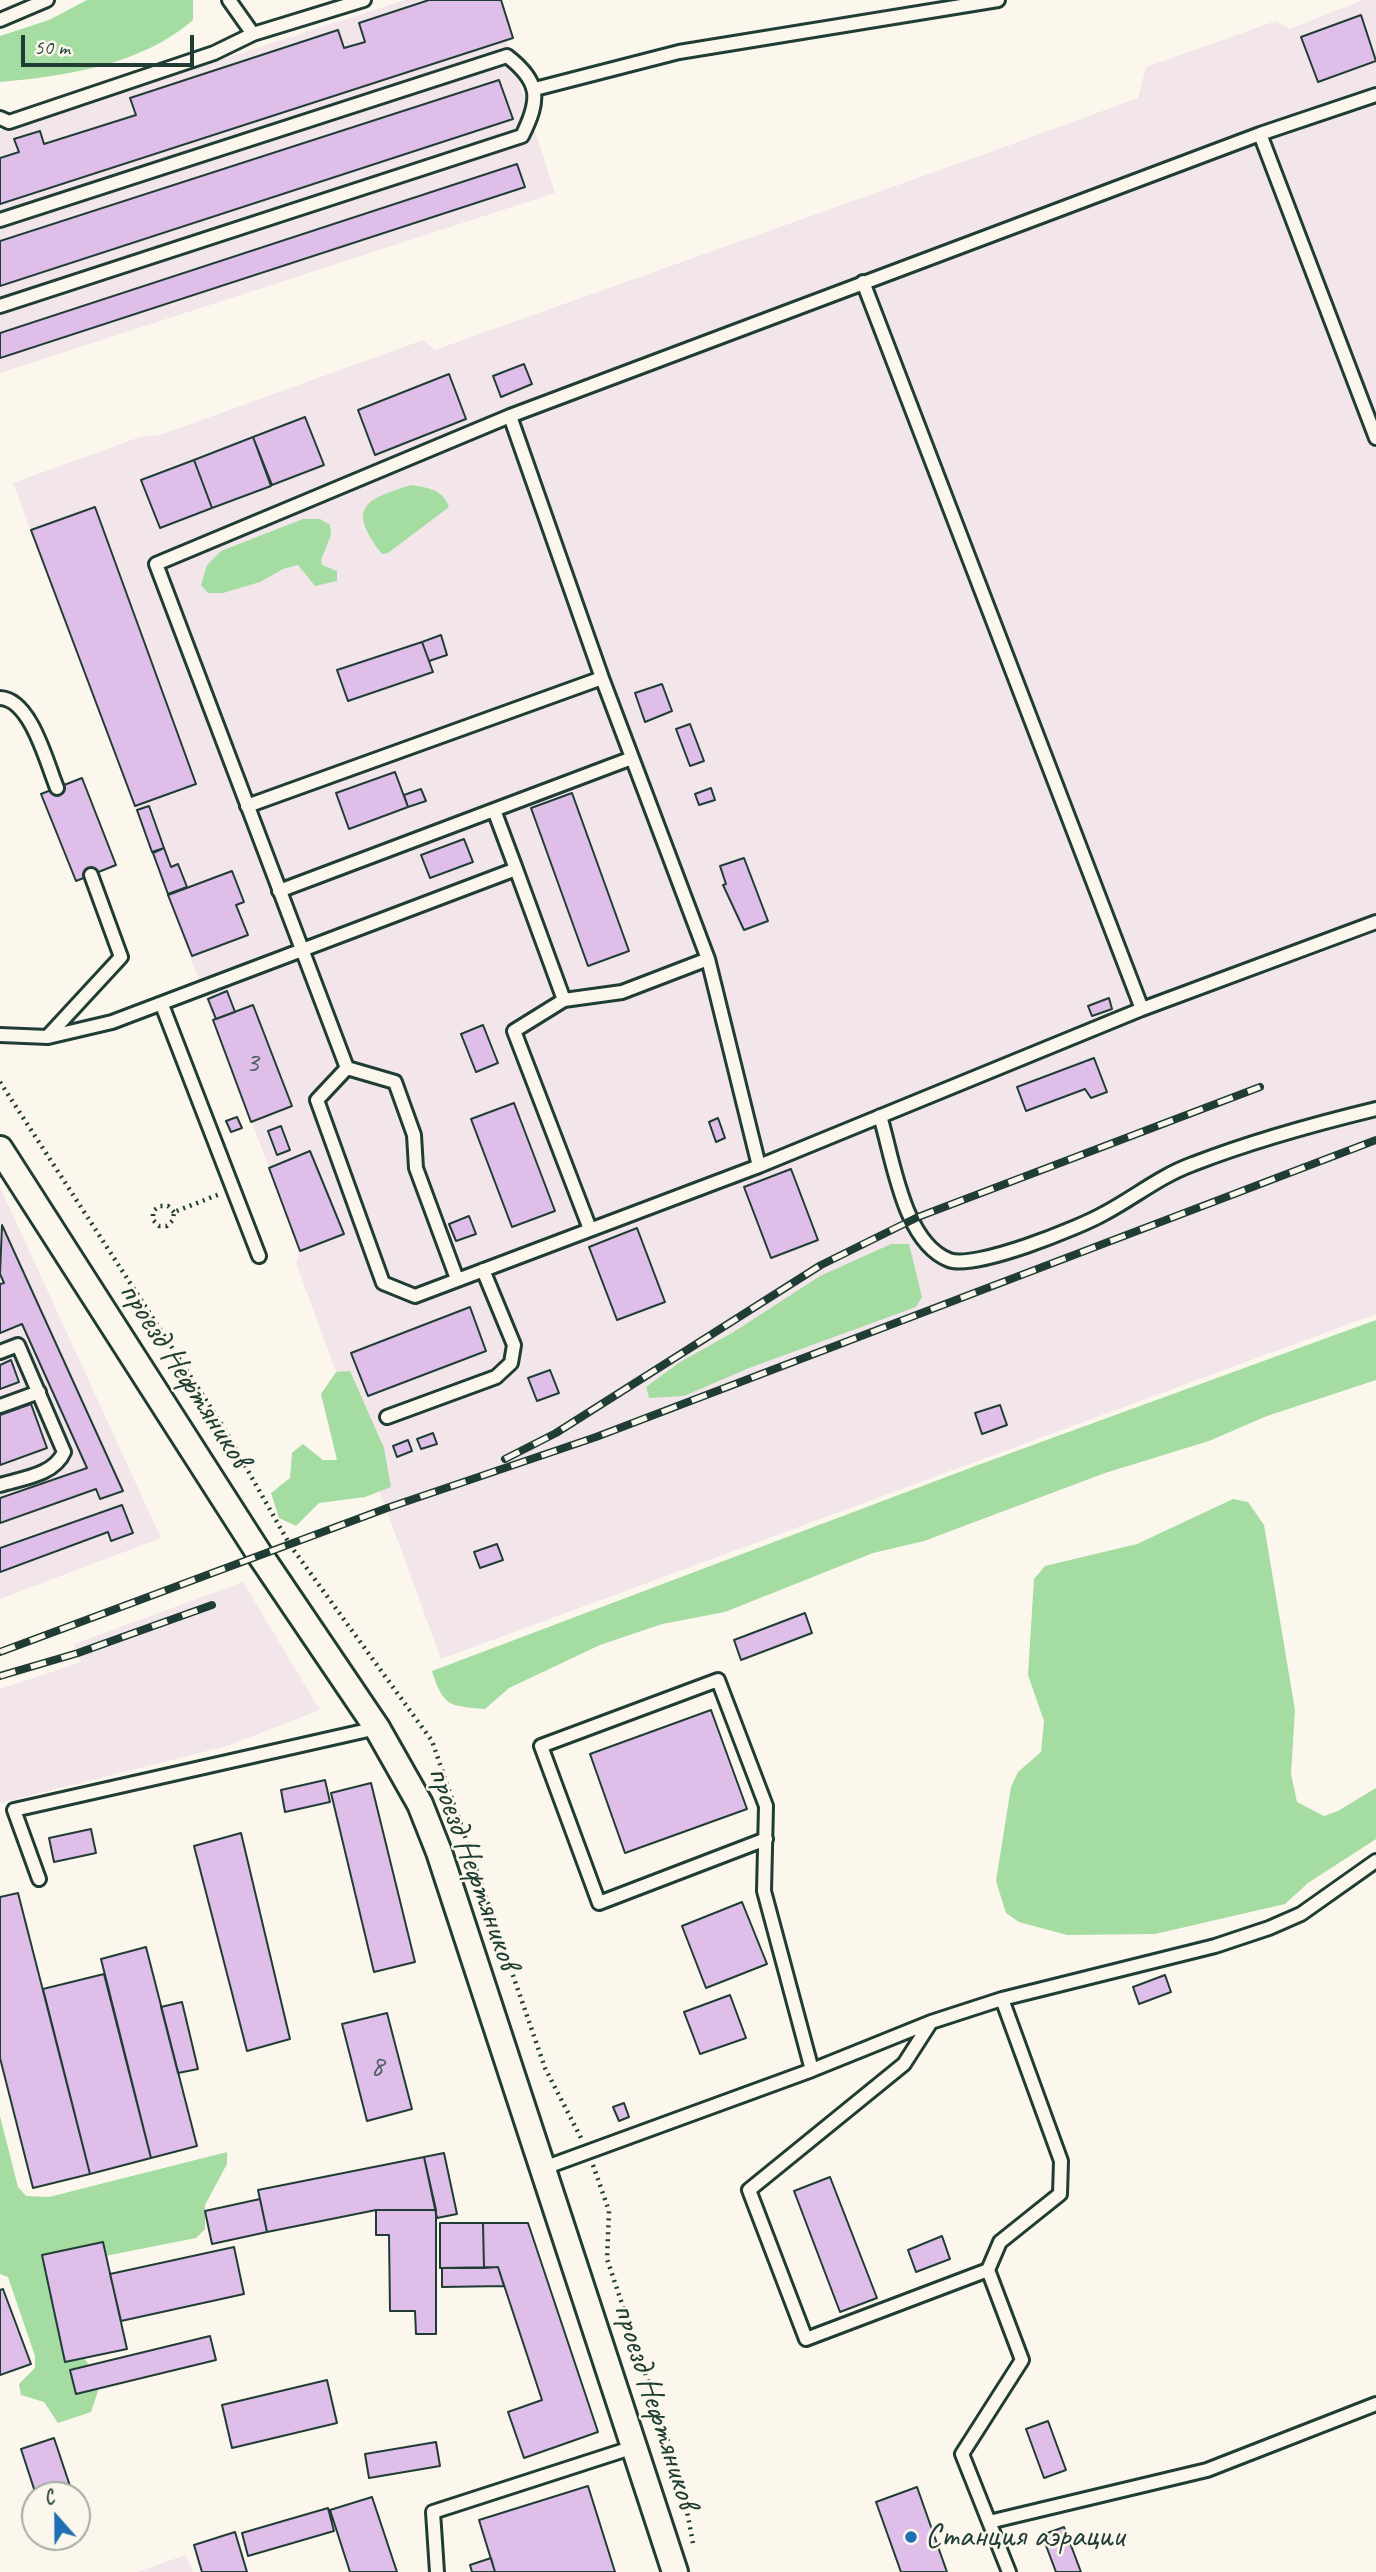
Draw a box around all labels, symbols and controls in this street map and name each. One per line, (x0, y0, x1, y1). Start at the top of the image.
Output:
scale bar (24, 21, 198, 65)
text: 50 m (34, 34, 70, 60)
house number: 3 (245, 1045, 259, 1081)
street label: проезд Нефтяников (109, 1275, 259, 1475)
street label: проезд Нефтяников (418, 1761, 528, 1975)
house number: 8 (370, 2049, 384, 2085)
street label: проезд Нефтяников (603, 2299, 707, 2513)
north arrow (21, 2481, 91, 2551)
text: С (41, 2485, 58, 2511)
place label: Станция аэрации (925, 2517, 1124, 2557)
marker: Станция аэрации (903, 2529, 919, 2545)

